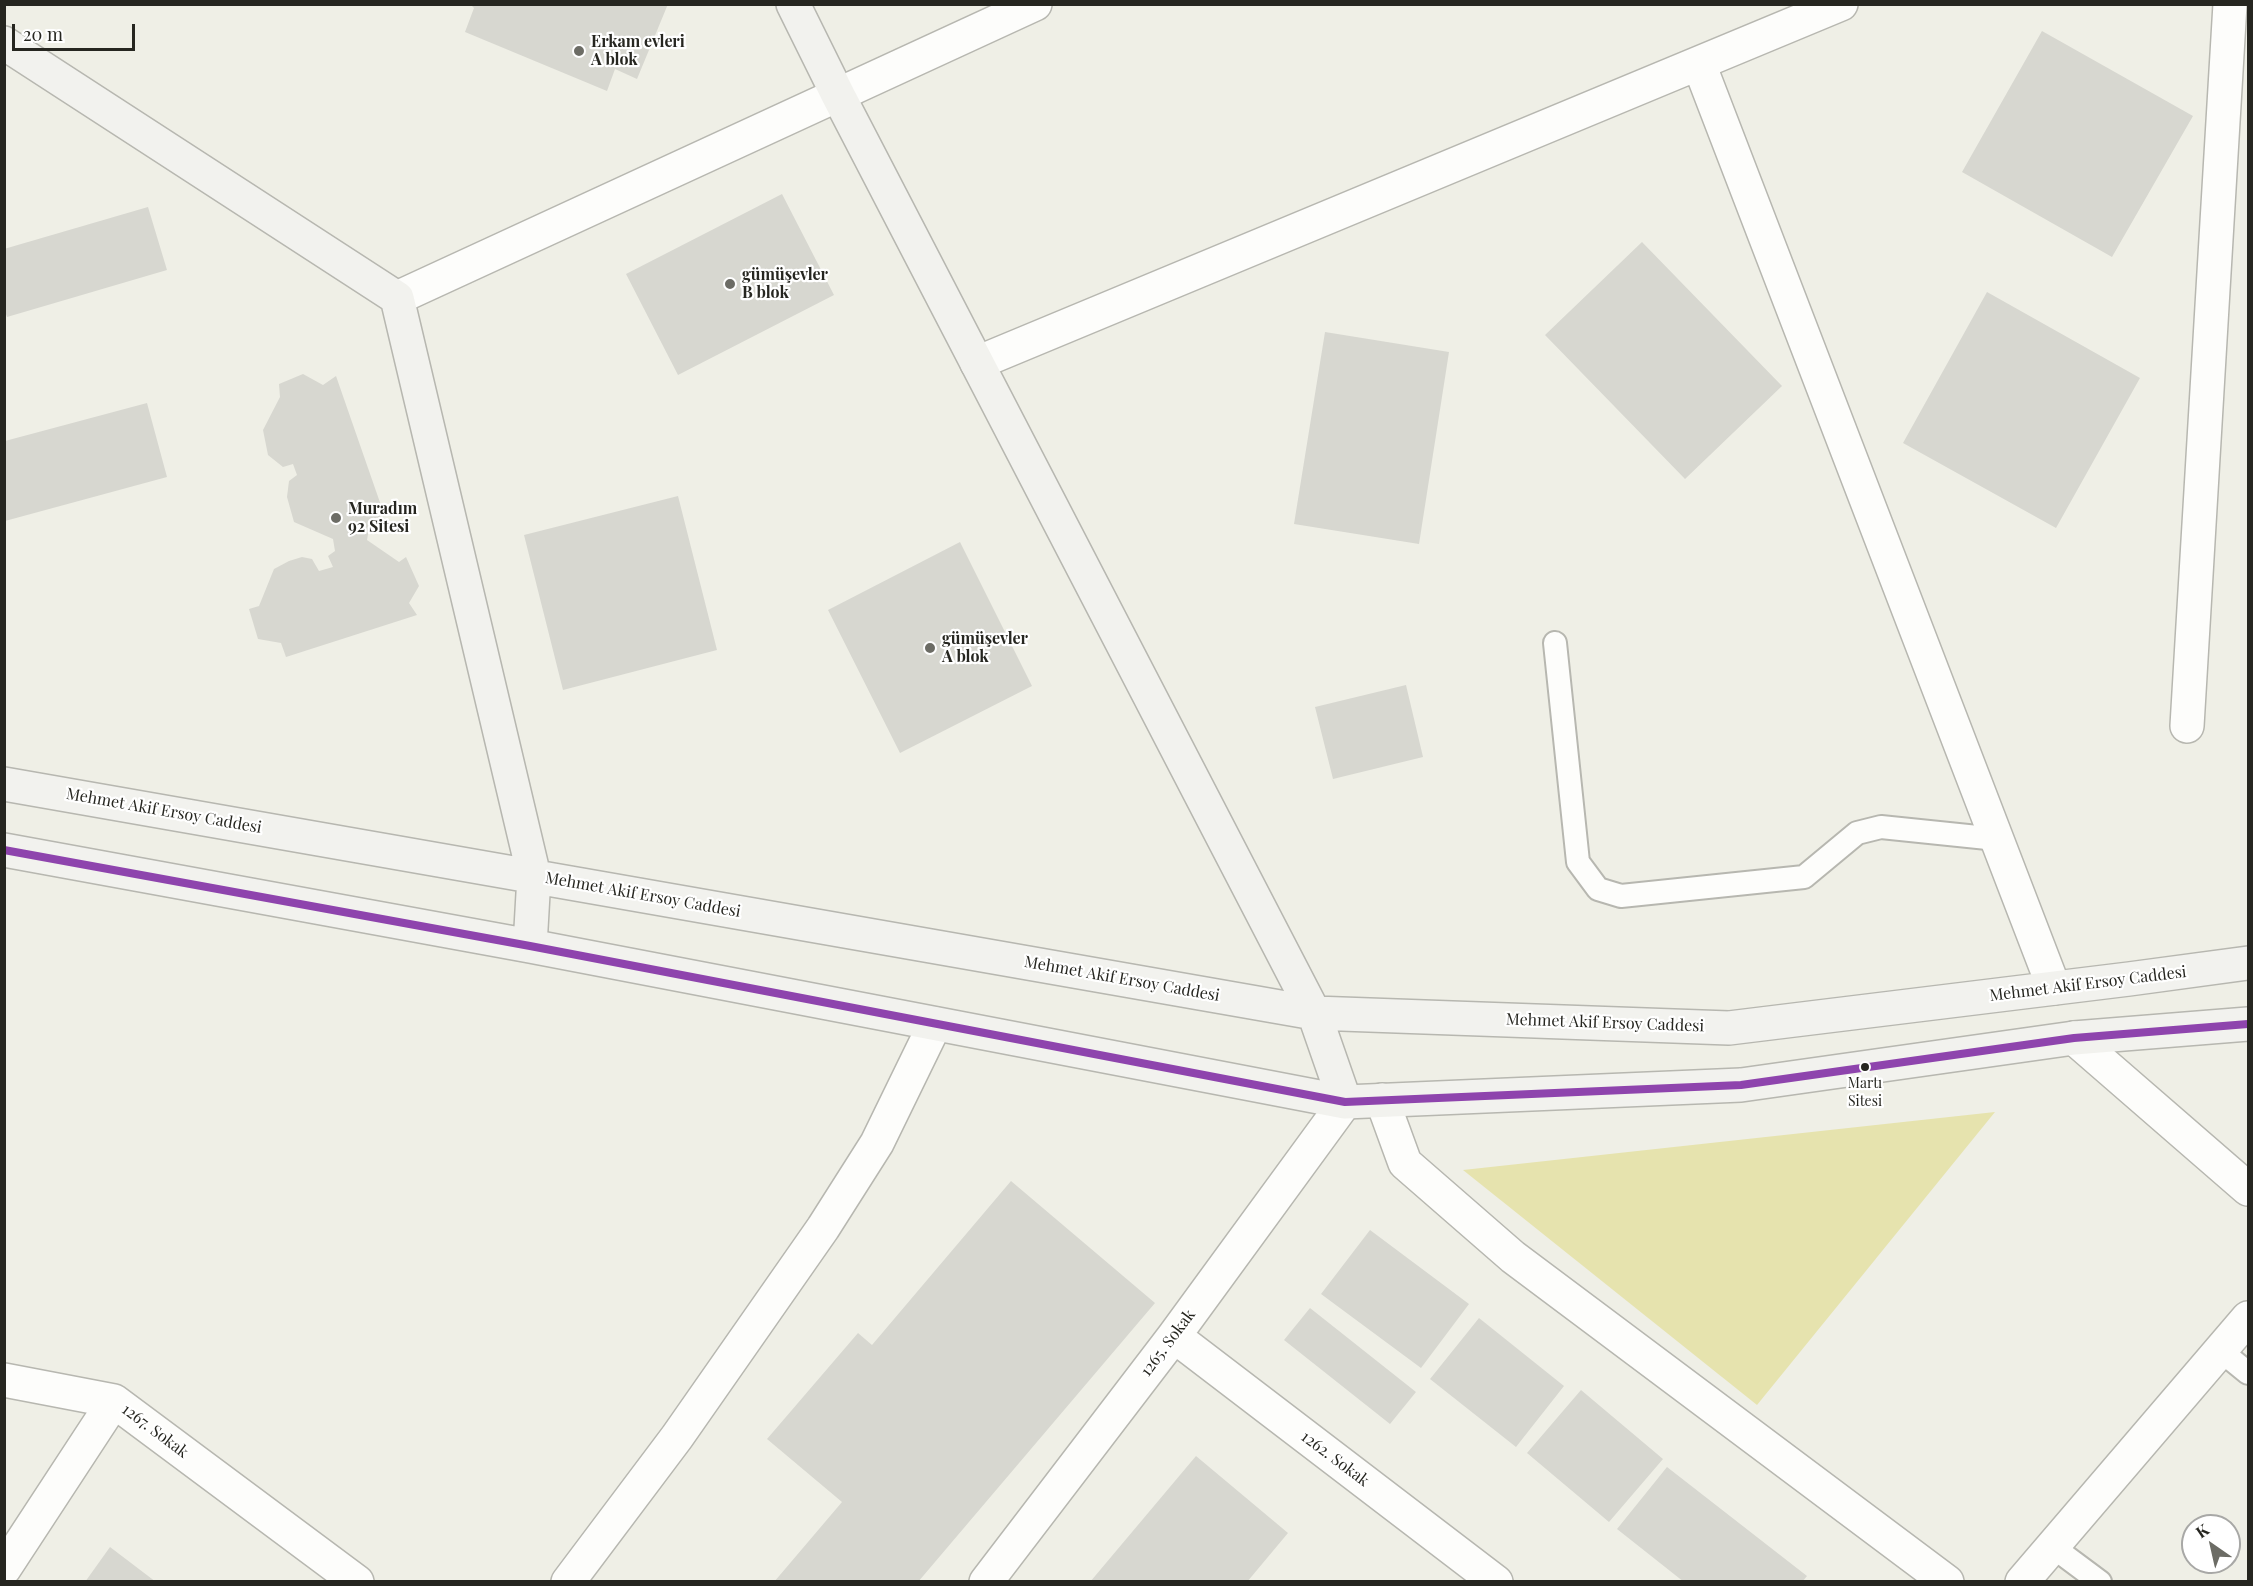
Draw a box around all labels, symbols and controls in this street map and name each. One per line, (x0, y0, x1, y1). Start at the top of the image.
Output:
scale bar (15, 12, 138, 50)
text: 20 m (23, 22, 63, 46)
place label: Erkam evleri A blok (591, 32, 685, 70)
marker: Erkam evleri A blok (572, 44, 586, 58)
place label: gümüşevler B blok (742, 265, 828, 303)
marker: gümüşevler B blok (723, 277, 737, 291)
place label: Muradım 92 Sitesi (348, 499, 417, 537)
marker: Muradım 92 Sitesi (329, 511, 343, 525)
place label: gümüşevler A blok (942, 629, 1028, 667)
marker: gümüşevler A blok (923, 641, 937, 655)
street label: Mehmet Akif Ersoy Caddesi (65, 784, 263, 838)
street label: Mehmet Akif Ersoy Caddesi (544, 868, 742, 922)
street label: Mehmet Akif Ersoy Caddesi (1023, 952, 1221, 1006)
street label: Mehmet Akif Ersoy Caddesi (1988, 962, 2188, 1006)
street label: Mehmet Akif Ersoy Caddesi (1506, 1010, 1704, 1036)
marker: Martı Sitesi (1859, 1061, 1871, 1073)
place label: Martı Sitesi (1848, 1076, 1882, 1108)
street label: 1265. Sokak (1137, 1306, 1199, 1380)
street label: 1267. Sokak (118, 1400, 192, 1462)
street label: 1262. Sokak (1297, 1427, 1373, 1491)
north arrow (2181, 1514, 2241, 1574)
text: K (2191, 1518, 2212, 1542)

